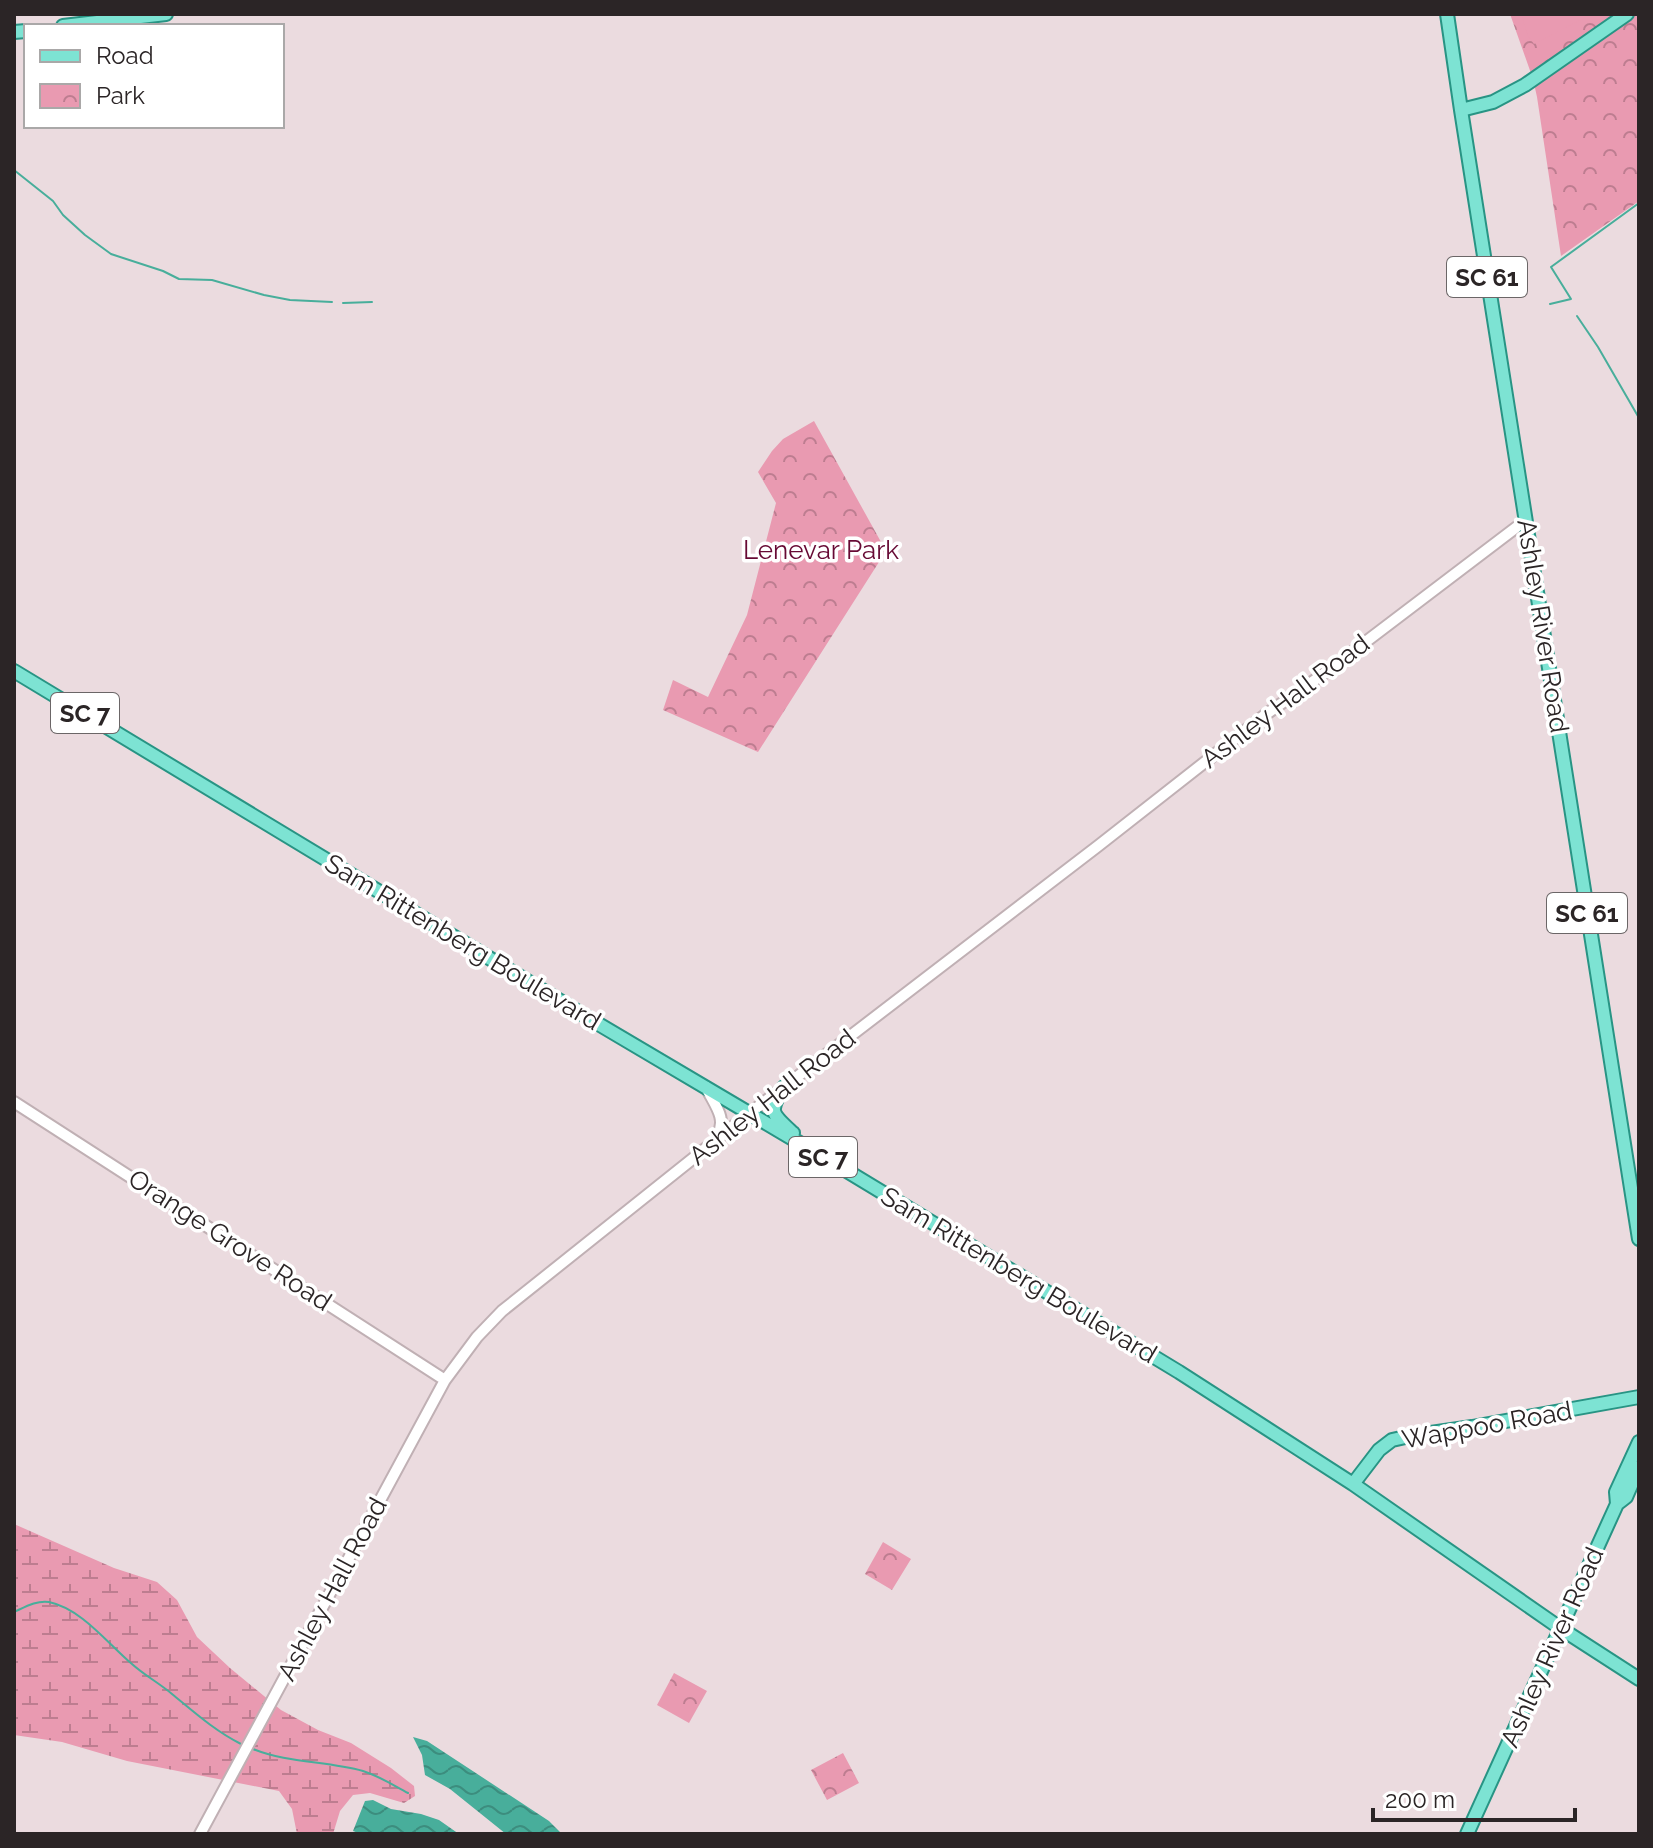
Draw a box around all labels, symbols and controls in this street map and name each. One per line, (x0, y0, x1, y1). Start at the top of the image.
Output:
legend (24, 24, 284, 128)
text: Road (96, 41, 154, 70)
text: Park (96, 81, 145, 110)
road number: SC 61 (1447, 257, 1527, 297)
street label: Ashley River Road (1511, 517, 1575, 735)
park label: Lenevar Park (743, 535, 899, 565)
street label: Ashley Hall Road (1195, 628, 1375, 774)
road number: SC 7 (51, 693, 119, 733)
street label: Sam Rittenberg Boulevard (320, 848, 606, 1036)
road number: SC 61 (1547, 893, 1627, 933)
street label: Ashley Hall Road (683, 1023, 861, 1171)
road number: SC 7 (789, 1137, 857, 1177)
street label: Orange Grove Road (123, 1163, 337, 1317)
street label: Sam Rittenberg Boulevard (876, 1181, 1162, 1369)
street label: Wappoo Road (1400, 1395, 1574, 1455)
street label: Ashley Hall Road (271, 1492, 393, 1686)
street label: Ashley River Road (1494, 1542, 1610, 1752)
scale bar (1373, 1772, 1575, 1822)
text: 200 m (1385, 1785, 1455, 1814)

